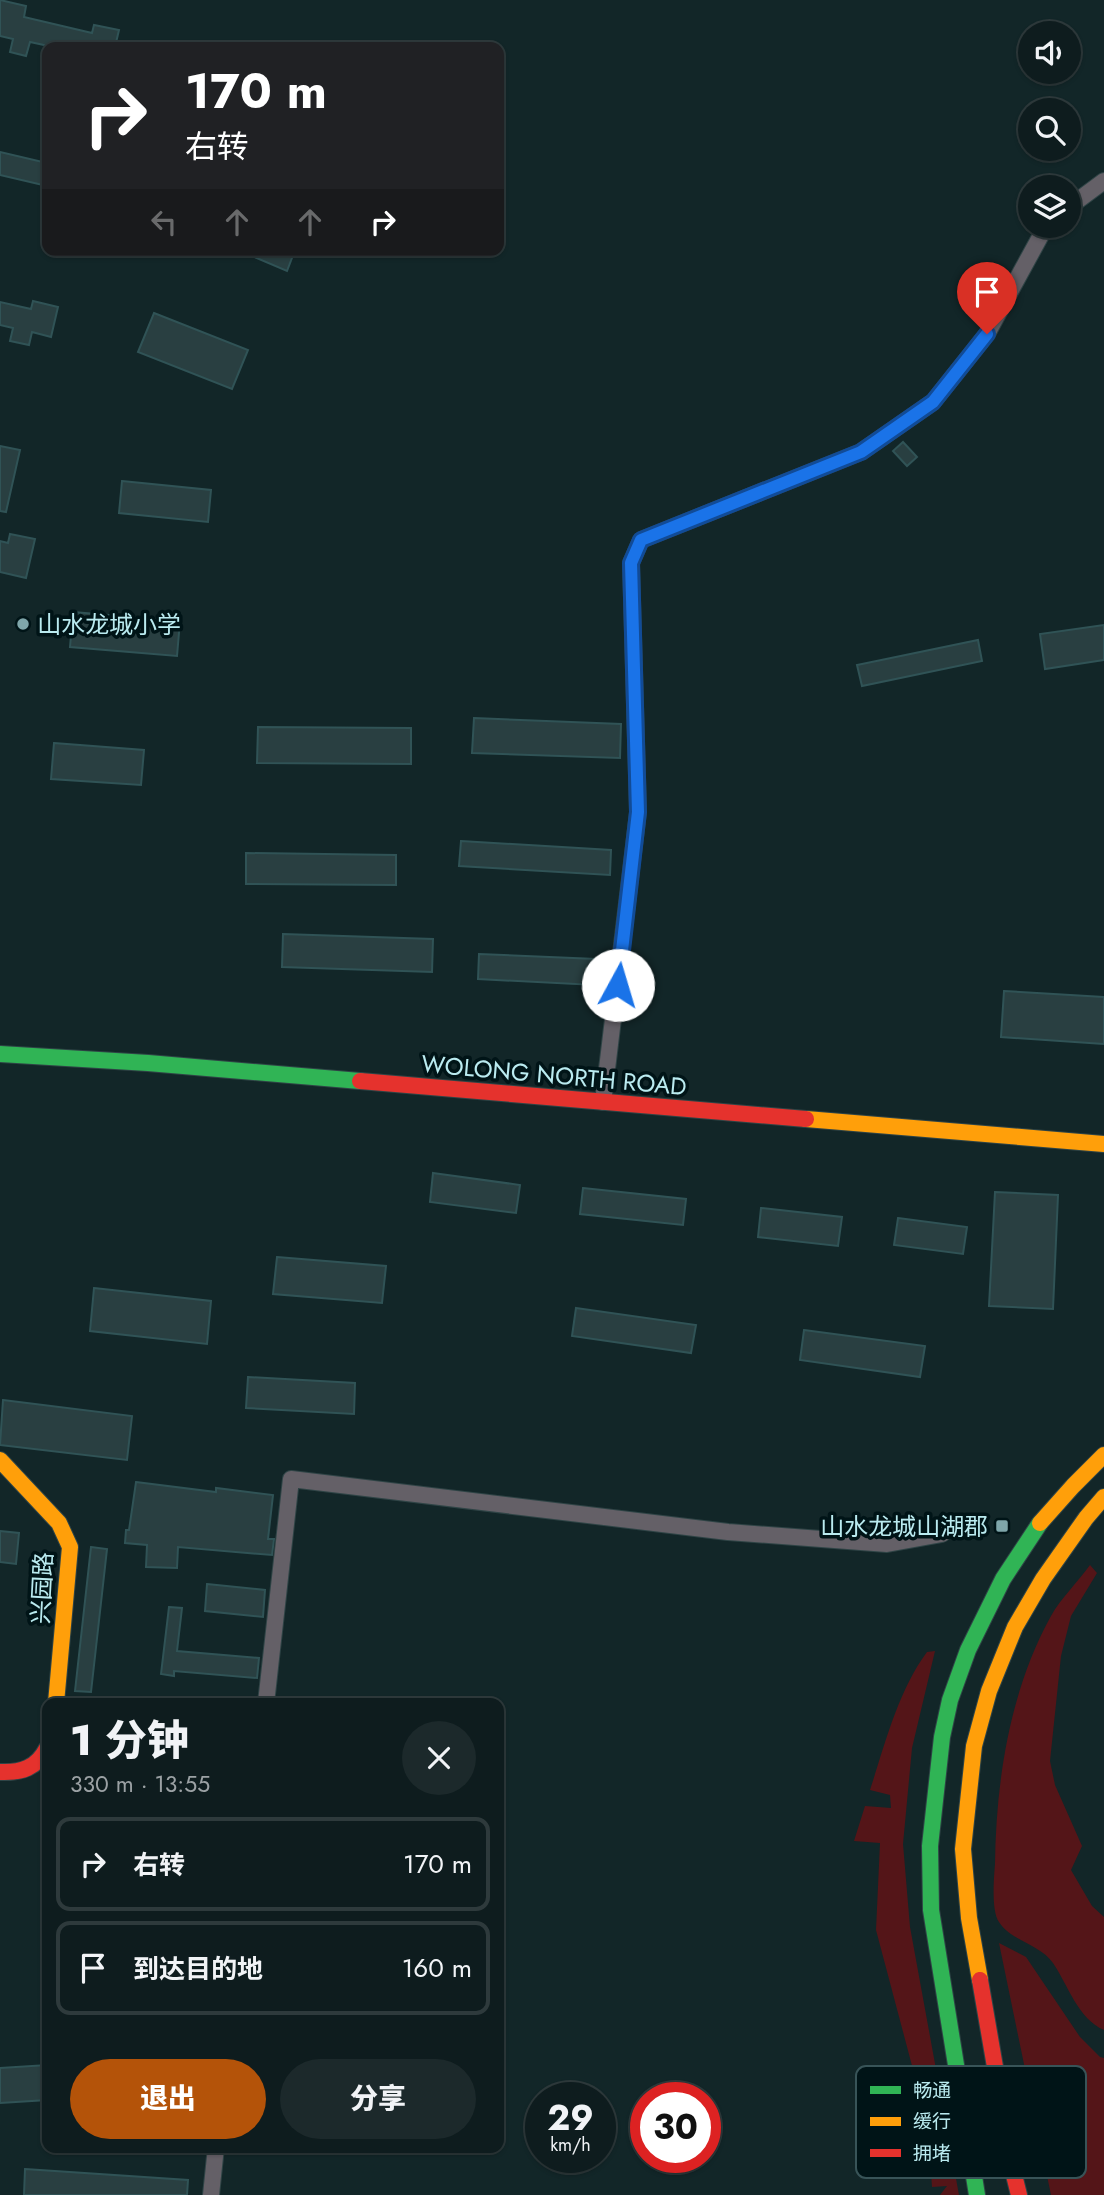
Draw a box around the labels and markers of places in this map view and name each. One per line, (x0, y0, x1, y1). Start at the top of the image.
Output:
pin (957, 262, 1017, 334)
place label: 山水龙城小学 (37, 607, 181, 642)
marker: 山水龙城小学 (15, 616, 31, 632)
place label: 山水龙城山湖郡 (820, 1509, 988, 1544)
marker: 山水龙城山湖郡 (994, 1518, 1010, 1534)

